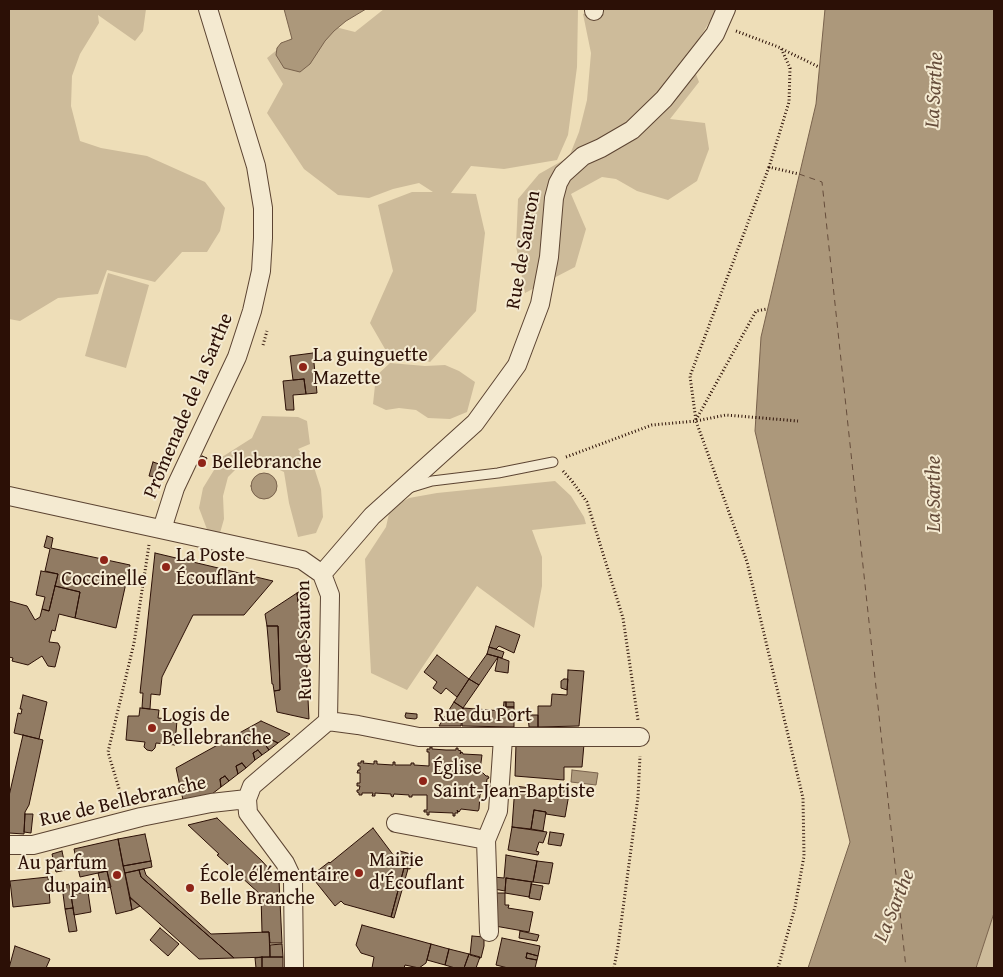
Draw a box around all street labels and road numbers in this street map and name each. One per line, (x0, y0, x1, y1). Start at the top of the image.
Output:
street label: Rue de Sauron (502, 189, 546, 311)
street label: Promenade de la Sarthe (139, 310, 239, 502)
street label: Rue de Sauron (292, 580, 318, 700)
street label: Rue du Port (434, 704, 532, 728)
street label: Rue de Bellebranche (37, 771, 209, 833)

